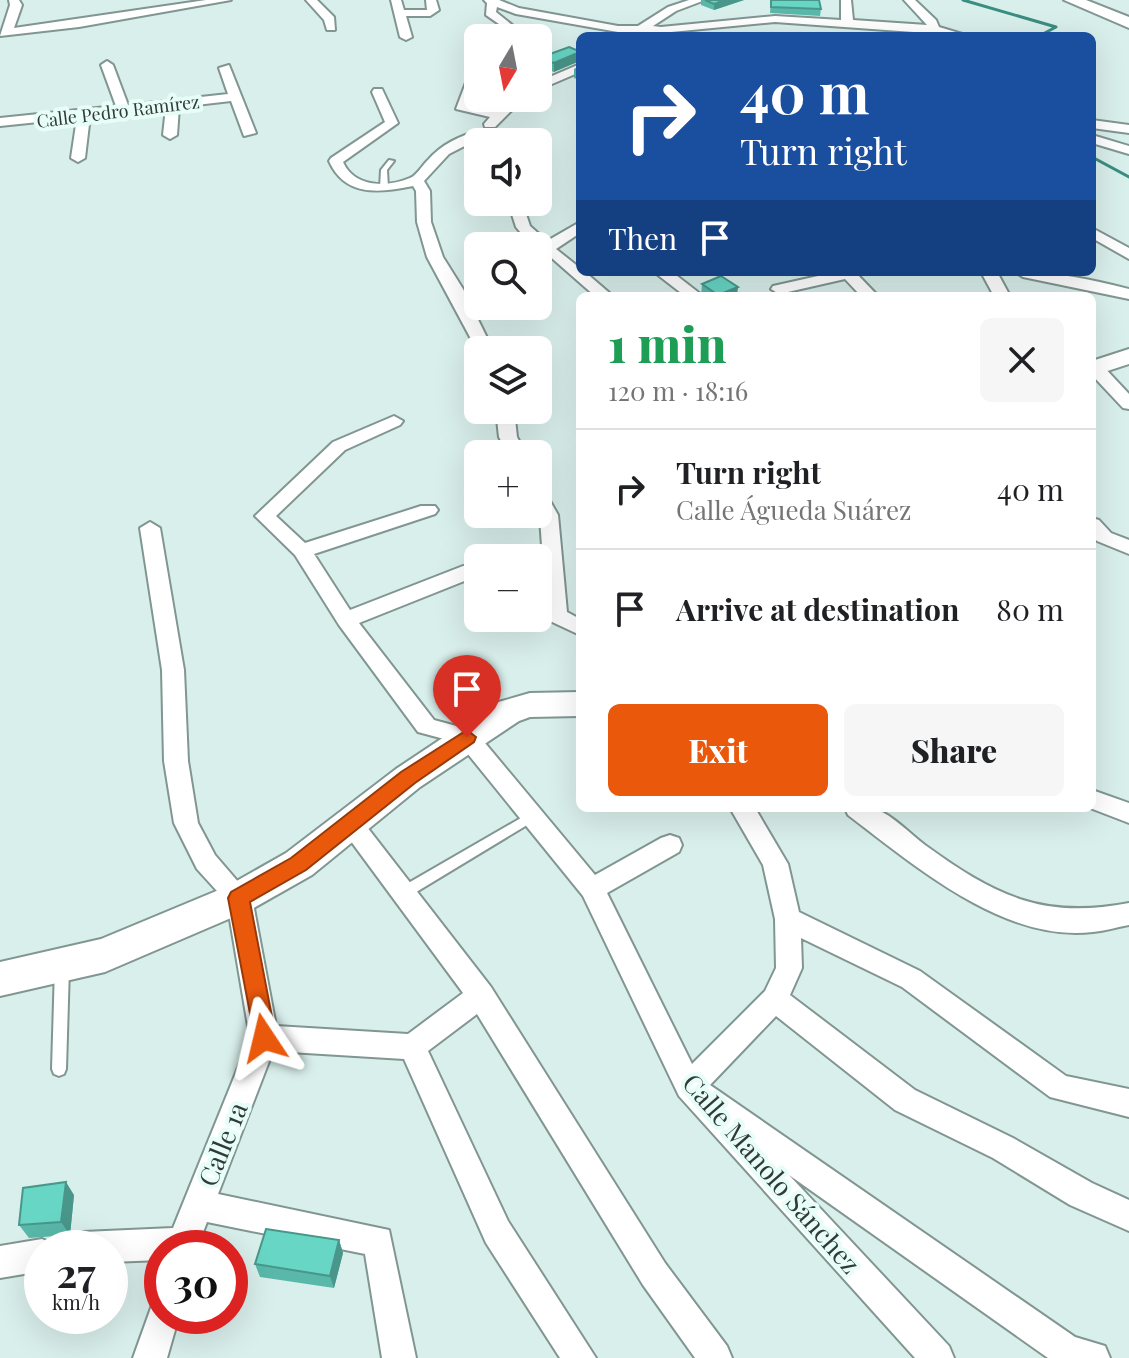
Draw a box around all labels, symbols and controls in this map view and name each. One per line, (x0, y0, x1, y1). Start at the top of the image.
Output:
north arrow (464, 24, 552, 112)
map controls (464, 24, 552, 632)
text: 40 m (740, 54, 869, 129)
icon: right (608, 64, 712, 168)
street label: Calle Pedro Ramírez (35, 89, 201, 133)
text: Turn right (740, 126, 907, 174)
button: sound (464, 128, 552, 216)
icon: arrive (693, 216, 737, 260)
text: Then (608, 218, 677, 258)
button: search (464, 232, 552, 320)
text: 1 min (608, 311, 726, 375)
button: close (980, 318, 1064, 402)
button: layers (464, 336, 552, 424)
text: 120 m · 18:16 (608, 373, 748, 408)
button: + (464, 440, 552, 528)
text: Turn right (676, 452, 821, 492)
icon: right (608, 467, 652, 511)
text: 40 m (997, 469, 1064, 509)
text: Calle Águeda Suárez (676, 492, 911, 527)
button: − (464, 544, 552, 632)
icon: arrive (608, 587, 652, 631)
text: Arrive at destination (676, 589, 959, 629)
text: 80 m (996, 589, 1064, 629)
pin (433, 655, 501, 737)
icon: arrive (445, 667, 489, 711)
button: Exit (608, 704, 828, 796)
button: Share (844, 704, 1064, 796)
position arrow (222, 996, 306, 1080)
street label: Calle Manolo Sánchez (675, 1066, 869, 1280)
street label: Calle 1a (189, 1097, 255, 1191)
speed limit sign: 30 (144, 1230, 248, 1334)
text: 27 (56, 1245, 96, 1298)
text: km/h (52, 1288, 100, 1315)

